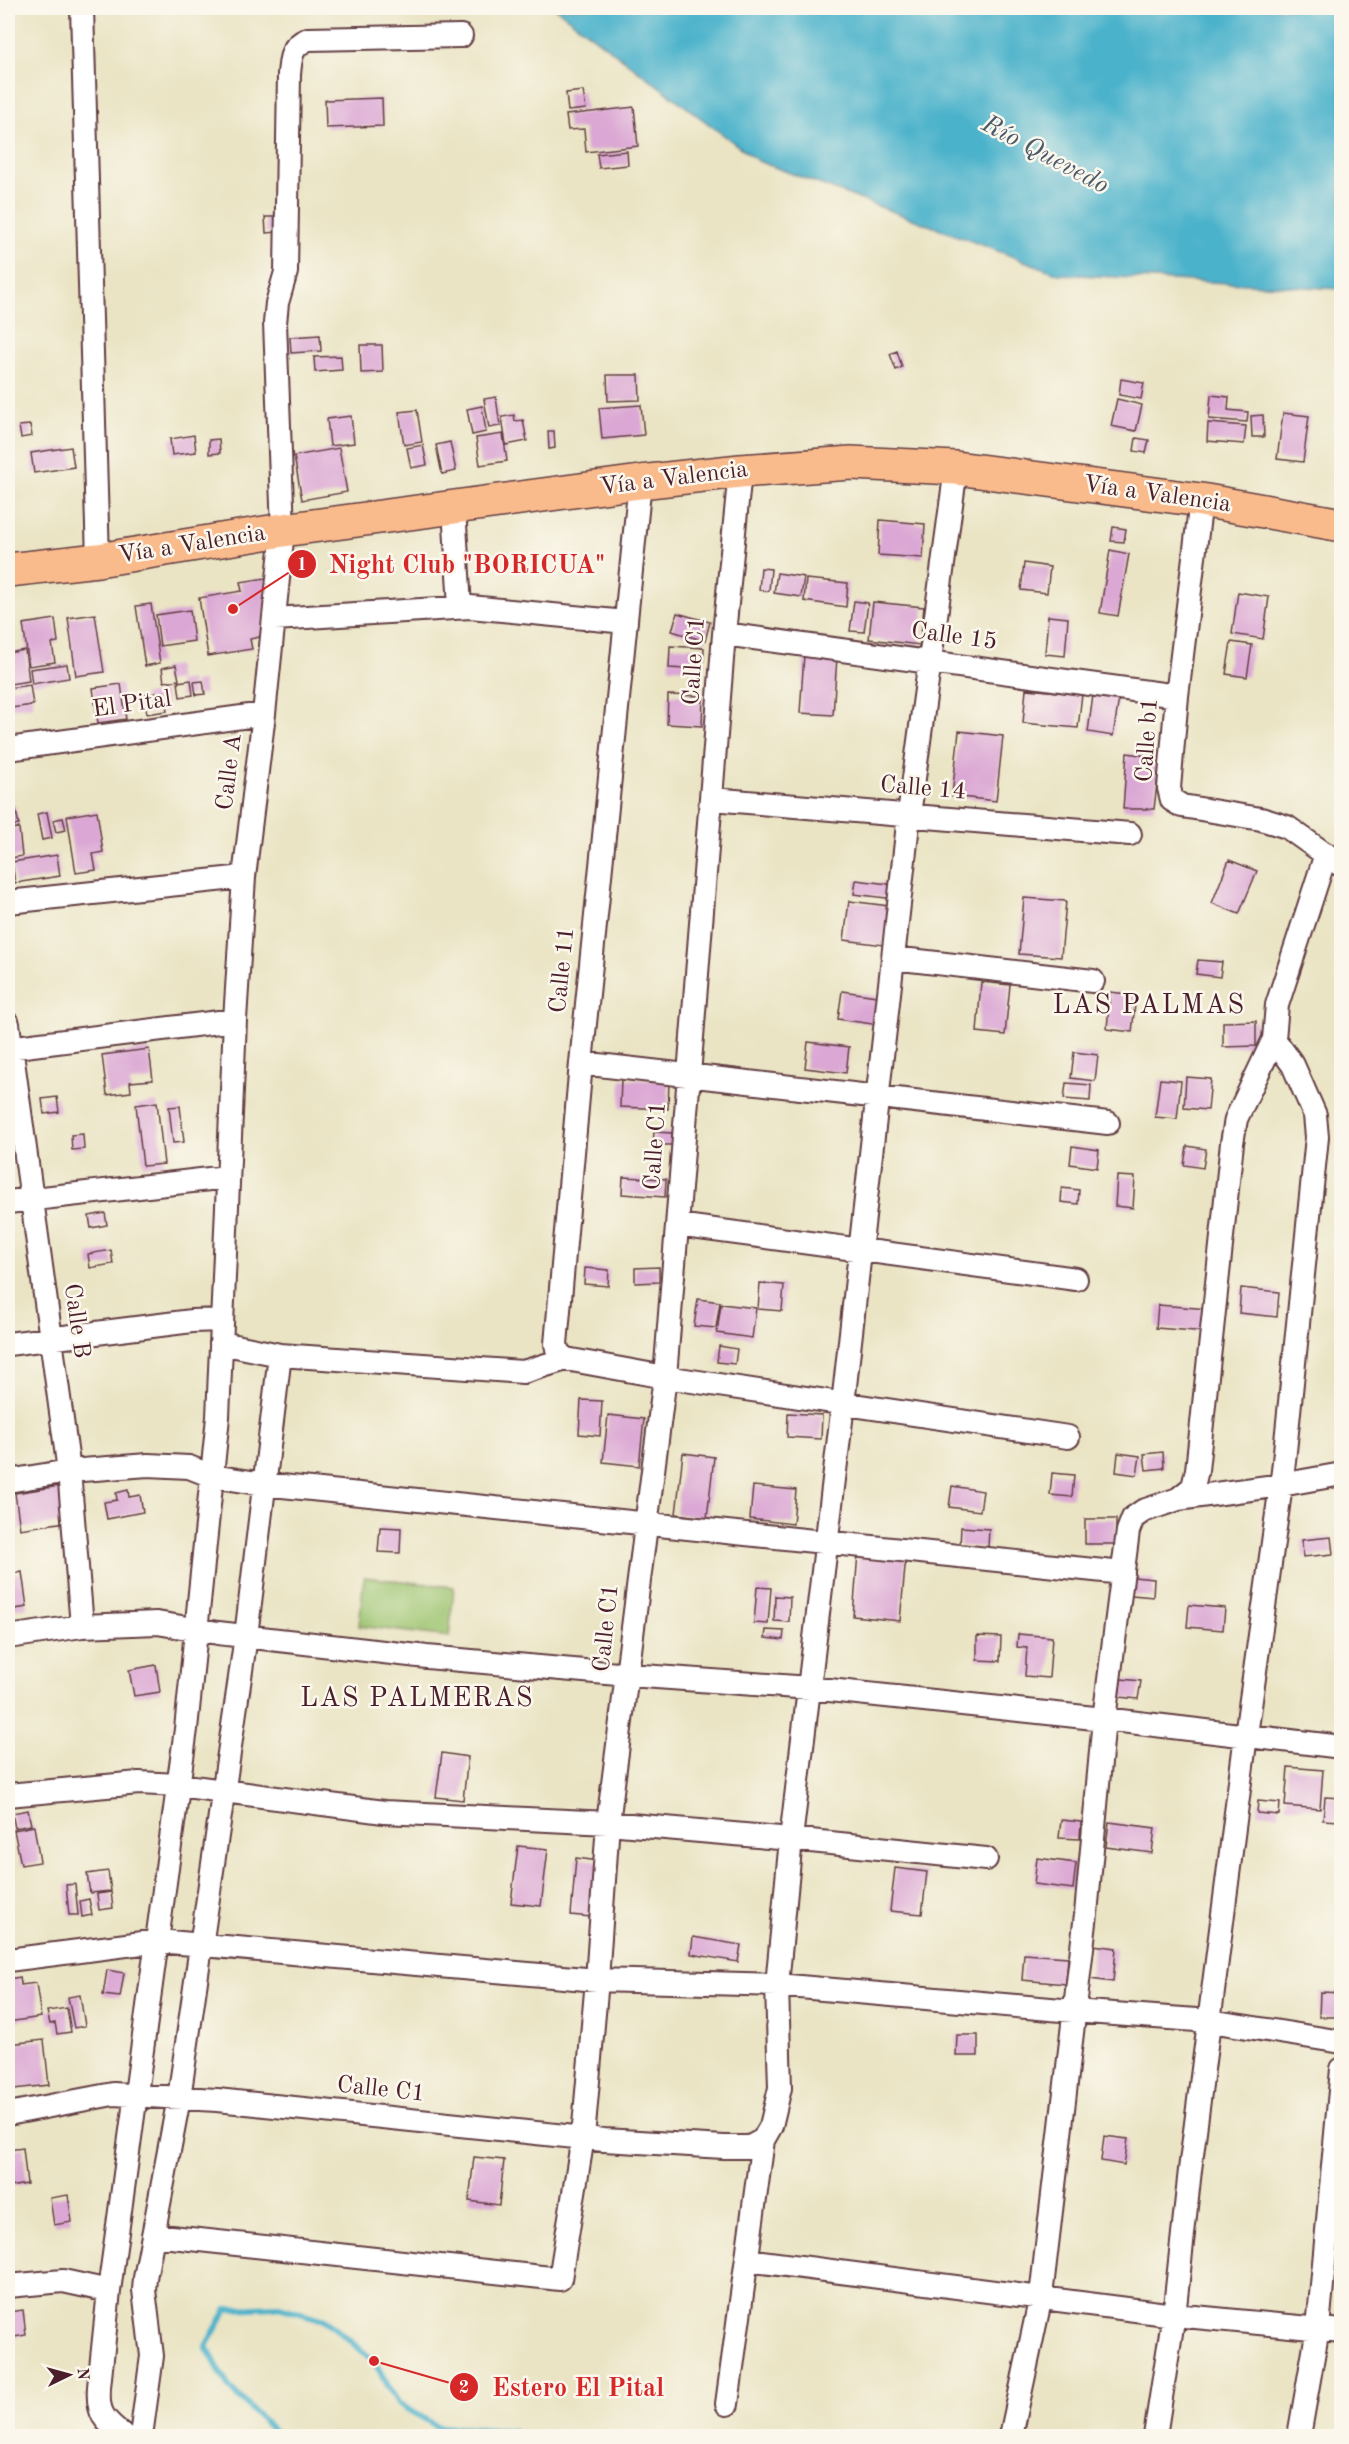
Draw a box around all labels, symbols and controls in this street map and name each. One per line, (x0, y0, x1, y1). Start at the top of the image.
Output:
water label: Río Quevedo (976, 110, 1113, 199)
street label: Vía a Valencia (599, 458, 749, 500)
street label: Vía a Valencia (1082, 473, 1233, 517)
street label: Vía a Valencia (117, 521, 268, 568)
callout: Night Club "BORICUA" (287, 542, 617, 586)
text: Night Club "BORICUA" (329, 553, 605, 579)
text: 1 (297, 556, 307, 574)
street label: Calle C1 (680, 616, 710, 706)
street label: Calle 15 (910, 619, 998, 655)
street label: El Pital (91, 688, 173, 722)
street label: Calle b1 (1133, 697, 1163, 783)
street label: Calle A (213, 732, 247, 812)
street label: Calle 14 (879, 773, 967, 805)
street label: Calle 11 (547, 926, 579, 1014)
district label: LAS PALMAS (1052, 992, 1246, 1019)
street label: Calle C1 (641, 1101, 671, 1191)
street label: Calle B (59, 1282, 93, 1360)
street label: Calle C1 (590, 1583, 624, 1673)
district label: LAS PALMERAS (300, 1685, 534, 1712)
street label: Calle C1 (336, 2073, 426, 2107)
north arrow (39, 2345, 99, 2405)
callout: Estero El Pital (449, 2365, 676, 2409)
text: N (73, 2367, 91, 2381)
text: Estero El Pital (492, 2376, 664, 2402)
text: 2 (459, 2379, 469, 2397)

